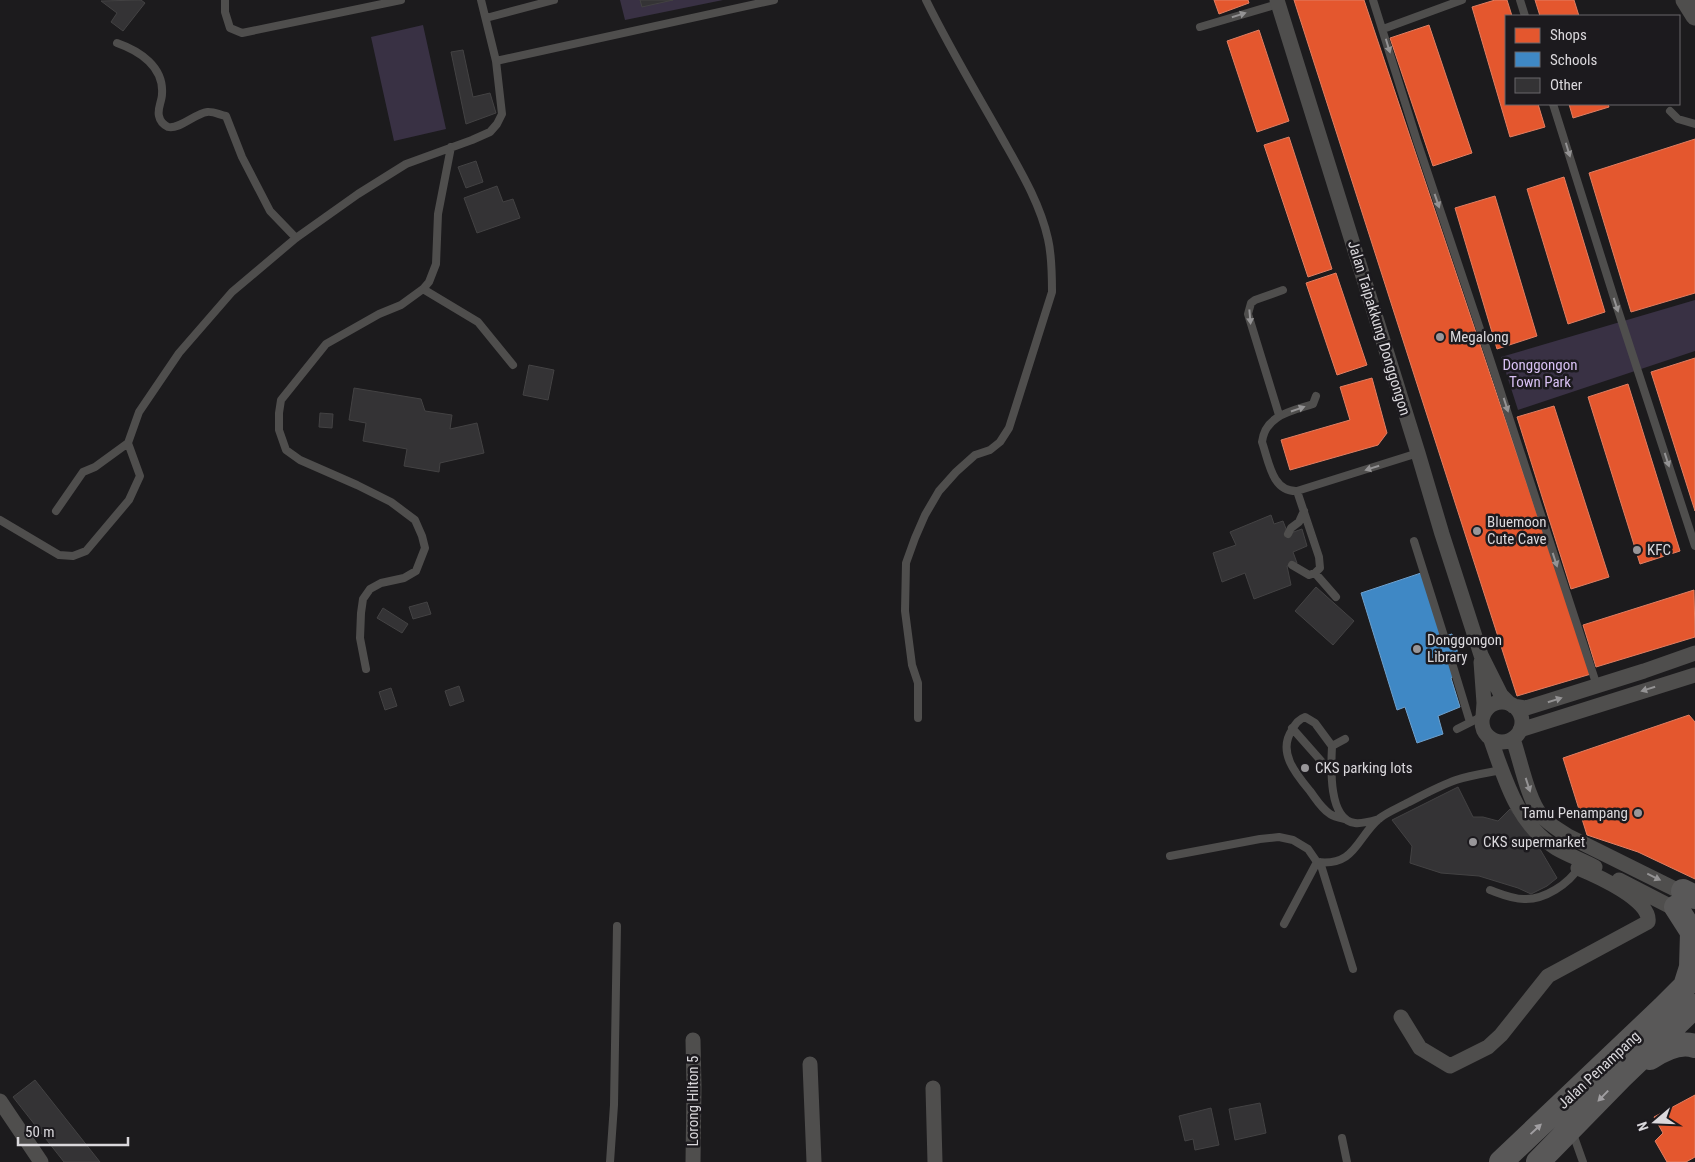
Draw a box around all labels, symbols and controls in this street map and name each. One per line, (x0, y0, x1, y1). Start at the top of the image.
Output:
one-way arrow (1231, 10, 1246, 18)
legend (1505, 15, 1680, 105)
text: Shops (1550, 26, 1587, 44)
one-way arrow (1384, 39, 1392, 54)
text: Schools (1550, 51, 1597, 69)
text: Other (1550, 76, 1583, 94)
one-way arrow (1565, 143, 1573, 158)
one-way arrow (1434, 194, 1442, 209)
street label: Jalan Taipakkung Donggongon (1344, 238, 1414, 418)
one-way arrow (1613, 298, 1621, 313)
one-way arrow (1246, 309, 1254, 325)
place label: Megalong (1450, 328, 1509, 346)
marker: Megalong (1434, 331, 1446, 343)
park label: Donggongon Town Park (1502, 356, 1578, 391)
one-way arrow (1502, 398, 1510, 413)
one-way arrow (1290, 405, 1305, 412)
one-way arrow (1663, 452, 1671, 467)
one-way arrow (1364, 465, 1379, 472)
place label: Bluemoon Cute Cave (1487, 513, 1547, 548)
marker: Bluemoon Cute Cave (1471, 525, 1483, 537)
place label: KFC (1647, 541, 1671, 559)
marker: KFC (1631, 544, 1643, 556)
one-way arrow (1552, 552, 1560, 567)
place label: Donggongon Library (1427, 631, 1502, 666)
marker: Donggongon Library (1411, 643, 1423, 655)
one-way arrow (1641, 686, 1656, 694)
one-way arrow (1548, 695, 1563, 703)
place label: CKS parking lots (1315, 759, 1413, 777)
marker: CKS parking lots (1299, 762, 1311, 774)
one-way arrow (1525, 778, 1532, 793)
place label: Tamu Penampang (1522, 804, 1628, 822)
marker: Tamu Penampang (1632, 807, 1644, 819)
place label: CKS supermarket (1483, 833, 1585, 851)
marker: CKS supermarket (1467, 836, 1479, 848)
one-way arrow (1647, 873, 1661, 881)
street label: Jalan Penampang (1554, 1027, 1644, 1113)
street label: Lorong Hilton 5 (684, 1056, 702, 1146)
one-way arrow (1597, 1090, 1609, 1102)
north arrow (1630, 1097, 1680, 1147)
scale bar (18, 1114, 128, 1146)
text: N (1634, 1120, 1652, 1133)
text: 50 m (25, 1123, 55, 1141)
one-way arrow (1530, 1123, 1542, 1135)

